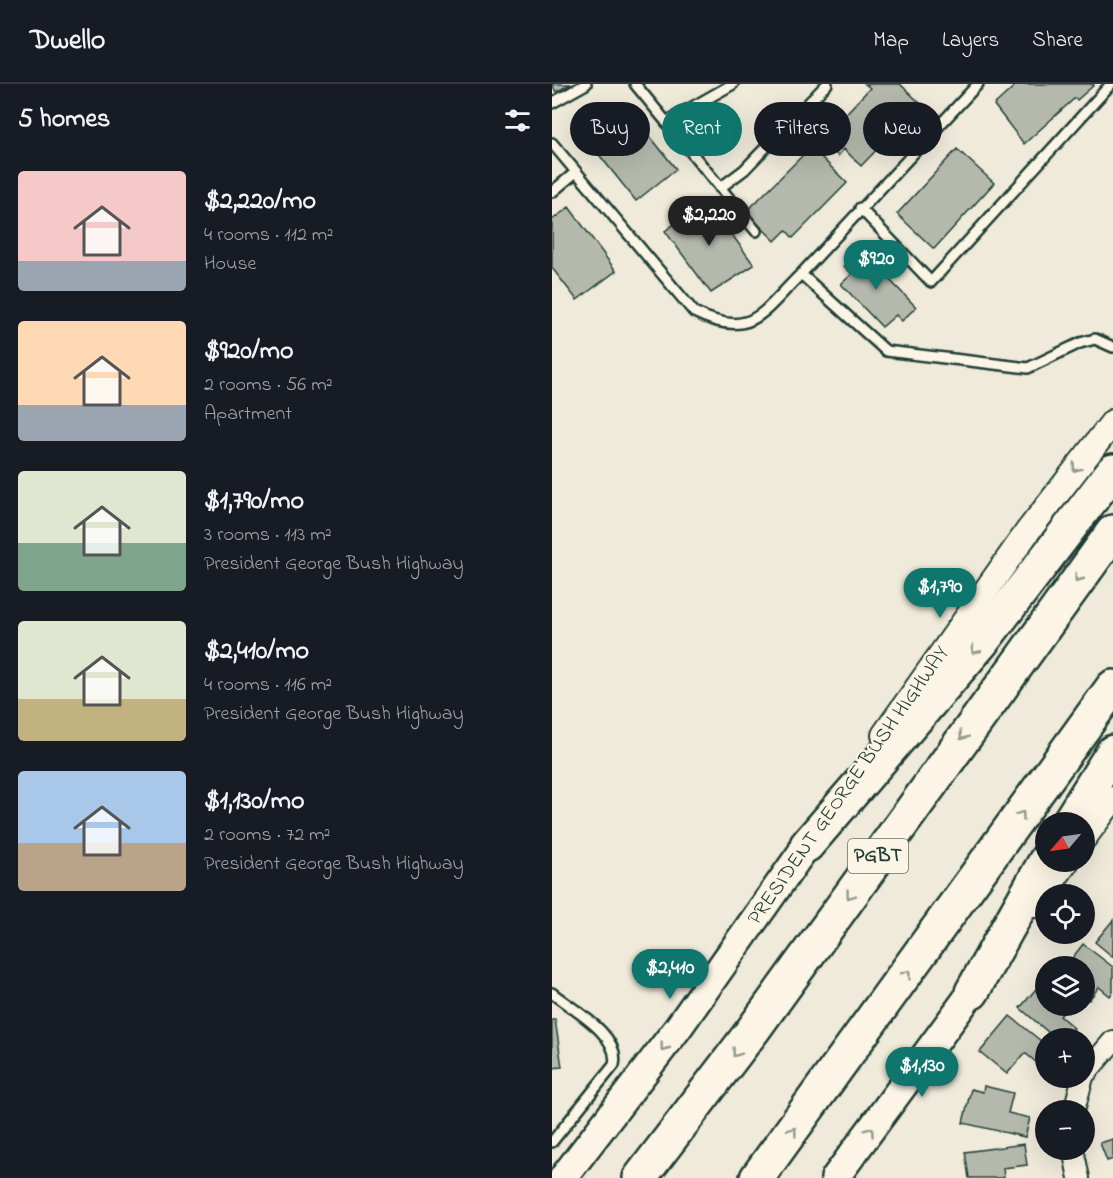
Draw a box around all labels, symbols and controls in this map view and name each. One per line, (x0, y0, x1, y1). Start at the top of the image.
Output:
text: Dwello (30, 21, 105, 62)
text: Map (873, 26, 909, 56)
text: Layers (942, 26, 999, 56)
text: Share (1032, 26, 1083, 56)
text: 5 homes (18, 101, 110, 139)
chip: Buy (570, 102, 650, 156)
chip: Rent (662, 102, 742, 156)
chip: Filters (754, 102, 851, 156)
chip: New (863, 102, 942, 156)
icon: filters (501, 104, 534, 137)
text: $2,220/mo (204, 183, 316, 221)
icon: home (66, 195, 138, 267)
pin: $2,220 (660, 196, 758, 247)
text: $2,220 (682, 201, 736, 230)
text: 4 rooms · 112 m² (204, 221, 333, 250)
pin: $920 (840, 240, 912, 291)
text: $920 (858, 245, 894, 274)
text: House (204, 250, 257, 279)
text: $920/mo (204, 333, 293, 371)
icon: home (66, 345, 138, 417)
text: 2 rooms · 56 m² (204, 371, 333, 400)
text: Apartment (204, 400, 292, 429)
one-way arrow (1073, 461, 1084, 472)
text: $1,790/mo (204, 483, 304, 521)
icon: home (66, 495, 138, 567)
text: 3 rooms · 113 m² (204, 521, 332, 550)
text: President George Bush Highway (204, 550, 464, 579)
pin: $1,790 (891, 568, 989, 619)
one-way arrow (1074, 572, 1085, 583)
text: $1,790 (918, 573, 962, 602)
text: $2,410/mo (204, 633, 309, 671)
street label: PRESIDENT GEORGE BUSH HIGHWAY (741, 640, 957, 932)
one-way arrow (971, 643, 982, 654)
icon: home (66, 645, 138, 717)
text: 4 rooms · 116 m² (204, 671, 332, 700)
text: President George Bush Highway (204, 700, 464, 729)
one-way arrow (959, 730, 970, 741)
text: $1,130/mo (204, 783, 304, 821)
icon: home (66, 795, 138, 867)
one-way arrow (1014, 811, 1025, 822)
north arrow (1035, 812, 1095, 872)
map controls (1035, 812, 1095, 1160)
text: 2 rooms · 72 m² (204, 821, 331, 850)
road number: PGBT (848, 839, 908, 873)
text: President George Bush Highway (204, 850, 464, 879)
button: locate (1035, 884, 1095, 944)
one-way arrow (846, 888, 857, 899)
pin: $2,410 (621, 949, 719, 1000)
text: $2,410 (646, 954, 694, 983)
button: layers (1035, 956, 1095, 1016)
one-way arrow (900, 969, 911, 980)
button: + (1035, 1028, 1095, 1088)
one-way arrow (660, 1040, 671, 1051)
one-way arrow (732, 1047, 743, 1058)
pin: $1,130 (873, 1047, 971, 1098)
text: $1,130 (899, 1052, 945, 1081)
button: − (1035, 1100, 1095, 1160)
one-way arrow (786, 1127, 797, 1138)
one-way arrow (863, 1127, 874, 1138)

